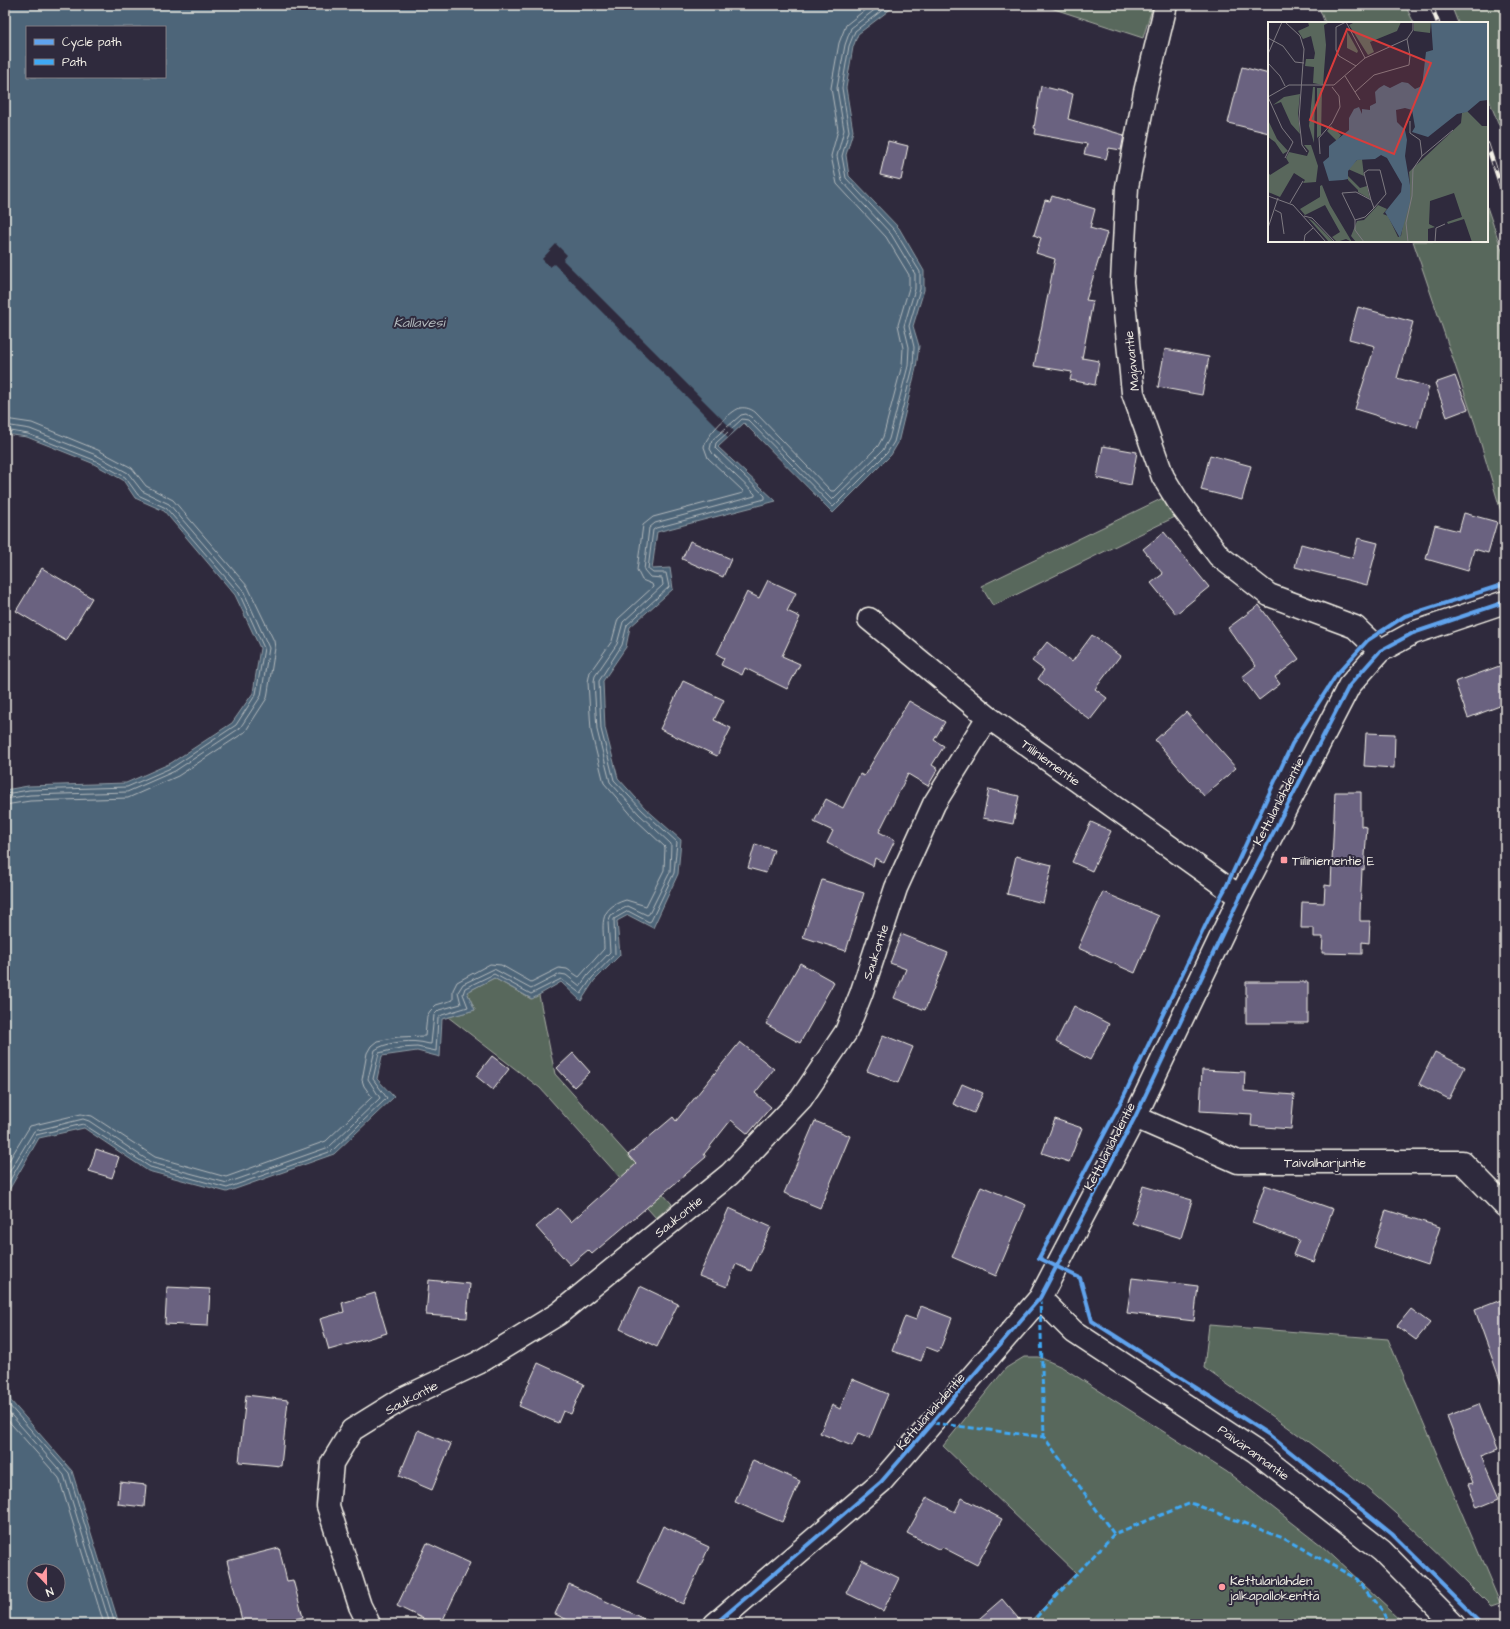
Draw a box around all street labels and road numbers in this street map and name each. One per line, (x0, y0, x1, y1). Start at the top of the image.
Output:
street label: Majavantie (1120, 330, 1144, 392)
street label: Tiiliniementie (1017, 735, 1084, 791)
street label: Kettulanlahdentie (1249, 754, 1309, 849)
street label: Saukontie (858, 922, 893, 982)
street label: Kettulanlahdentie (1080, 1099, 1140, 1194)
street label: Taivalharjuntie (1284, 1154, 1366, 1172)
street label: Saukontie (651, 1192, 707, 1242)
street label: Kettulanlahdentie (892, 1369, 969, 1454)
street label: Saukontie (382, 1376, 441, 1419)
street label: Päivärannantie (1214, 1421, 1293, 1485)

